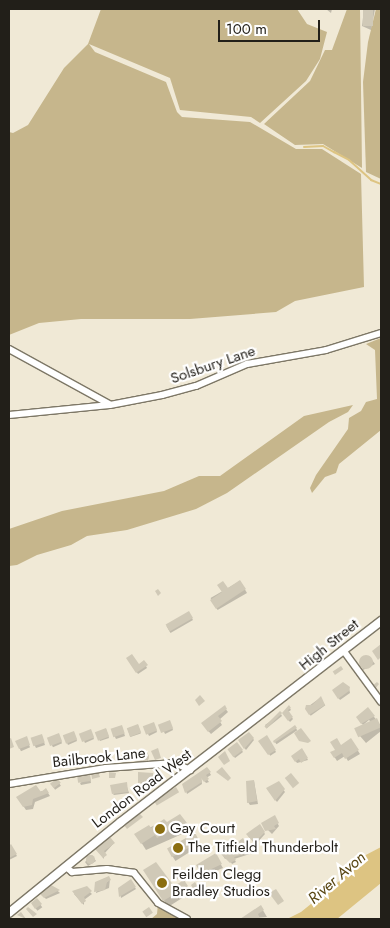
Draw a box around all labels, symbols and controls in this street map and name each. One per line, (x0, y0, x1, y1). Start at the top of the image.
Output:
scale bar (220, 10, 322, 42)
text: 100 m (226, 18, 267, 40)
street label: Solsbury Lane (168, 342, 258, 388)
street label: High Street (296, 616, 362, 674)
street label: Bailbrook Lane (52, 744, 146, 772)
street label: London Road West (89, 746, 195, 832)
place label: Gay Court (170, 820, 235, 838)
marker: Gay Court (154, 823, 166, 835)
place label: The Titfield Thunderbolt (188, 839, 338, 857)
marker: The Titfield Thunderbolt (172, 842, 184, 854)
water label: River Avon (304, 848, 370, 908)
place label: Feilden Clegg Bradley Studios (172, 865, 270, 900)
marker: Feilden Clegg Bradley Studios (156, 877, 168, 889)

